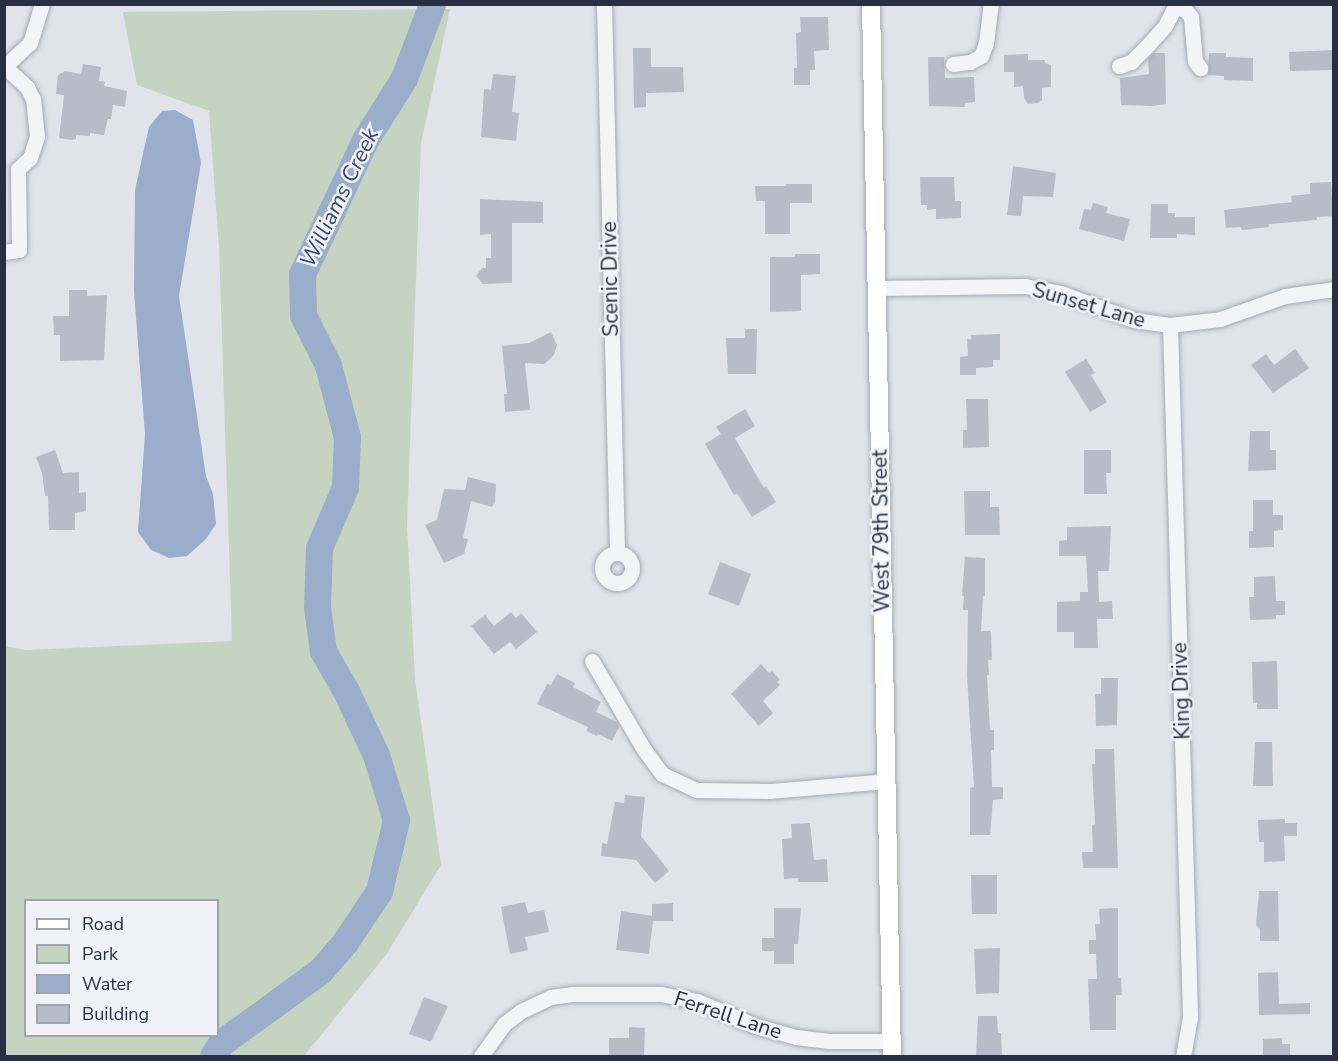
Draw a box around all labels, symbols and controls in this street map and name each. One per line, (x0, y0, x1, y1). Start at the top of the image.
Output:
water label: Williams Creek (295, 124, 385, 272)
street label: Scenic Drive (596, 221, 624, 337)
street label: Sunset Lane (1030, 277, 1148, 333)
street label: West 79th Street (867, 449, 895, 613)
street label: King Drive (1167, 642, 1195, 740)
legend (24, 899, 219, 1037)
text: Road (82, 912, 124, 936)
text: Park (82, 942, 118, 966)
text: Water (82, 972, 133, 996)
street label: Ferrell Lane (671, 986, 785, 1044)
text: Building (82, 1002, 149, 1026)

